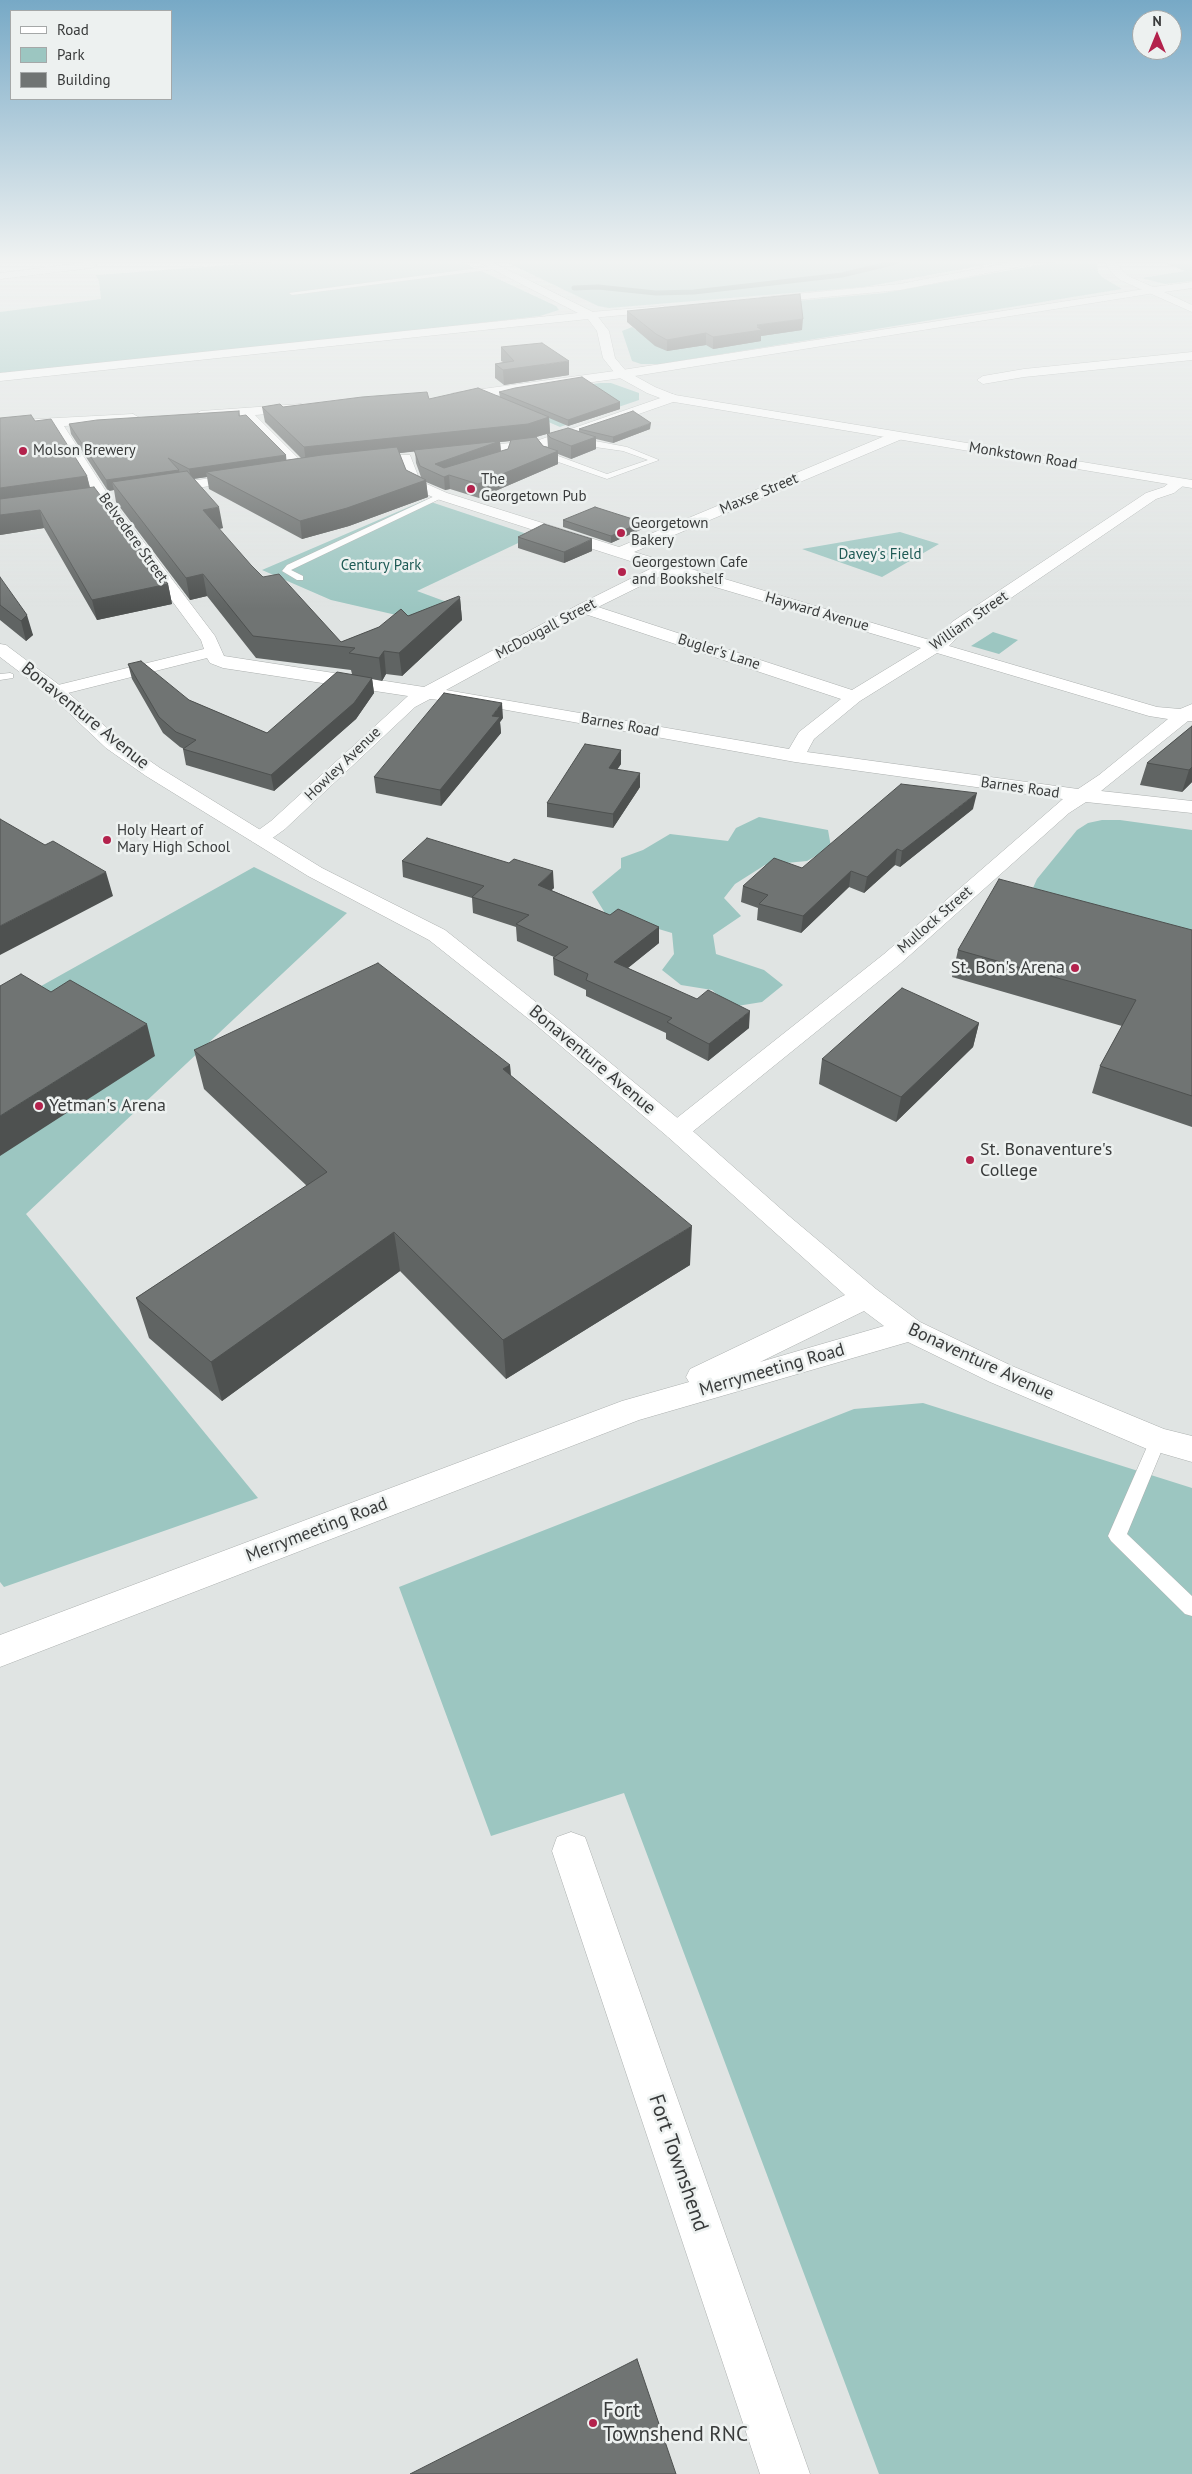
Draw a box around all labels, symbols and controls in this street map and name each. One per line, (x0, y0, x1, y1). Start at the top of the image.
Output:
legend (10, 10, 172, 100)
north arrow (1132, 10, 1182, 60)
text: N (1152, 12, 1162, 30)
text: Road (57, 20, 89, 39)
text: Park (57, 45, 85, 64)
text: Building (57, 70, 111, 89)
street label: Monkstown Road (968, 439, 1078, 473)
place label: Molson Brewery (33, 442, 136, 460)
marker: Molson Brewery (17, 445, 29, 457)
street label: Maxse Street (717, 469, 801, 519)
place label: The Georgetown Pub (481, 471, 587, 506)
marker: The Georgetown Pub (465, 483, 477, 495)
street label: Belvedere Street (95, 490, 171, 586)
place label: Georgetown Bakery (631, 515, 708, 550)
marker: Georgetown Bakery (615, 527, 627, 539)
park label: Davey's Field (838, 546, 922, 564)
place label: Georgestown Cafe and Bookshelf (632, 554, 748, 589)
park label: Century Park (341, 557, 421, 575)
marker: Georgestown Cafe and Bookshelf (616, 566, 628, 578)
street label: William Street (927, 587, 1011, 655)
street label: Hayward Avenue (763, 589, 871, 635)
street label: McDougall Street (493, 595, 599, 663)
street label: Bugler's Lane (676, 630, 762, 674)
street label: Bonaventure Avenue (17, 658, 153, 774)
street label: Barnes Road (579, 709, 661, 741)
street label: Howley Avenue (301, 723, 385, 805)
street label: Barnes Road (980, 774, 1060, 802)
place label: Holy Heart of Mary High School (117, 822, 230, 857)
marker: Holy Heart of Mary High School (101, 834, 113, 846)
street label: Mullock Street (894, 883, 976, 957)
place label: St. Bon's Arena (951, 957, 1065, 979)
marker: St. Bon's Arena (1069, 962, 1081, 974)
street label: Bonaventure Avenue (524, 1001, 660, 1119)
place label: Yetman's Arena (49, 1095, 166, 1117)
marker: Yetman's Arena (33, 1100, 45, 1112)
place label: St. Bonaventure's College (980, 1139, 1112, 1182)
marker: St. Bonaventure's College (964, 1154, 976, 1166)
street label: Bonaventure Avenue (905, 1319, 1057, 1405)
street label: Merrymeeting Road (697, 1339, 847, 1401)
street label: Merrymeeting Road (243, 1493, 391, 1567)
street label: Fort Townshend (643, 2091, 713, 2235)
place label: Fort Townshend RNC (603, 2398, 748, 2448)
marker: Fort Townshend RNC (587, 2417, 599, 2429)

